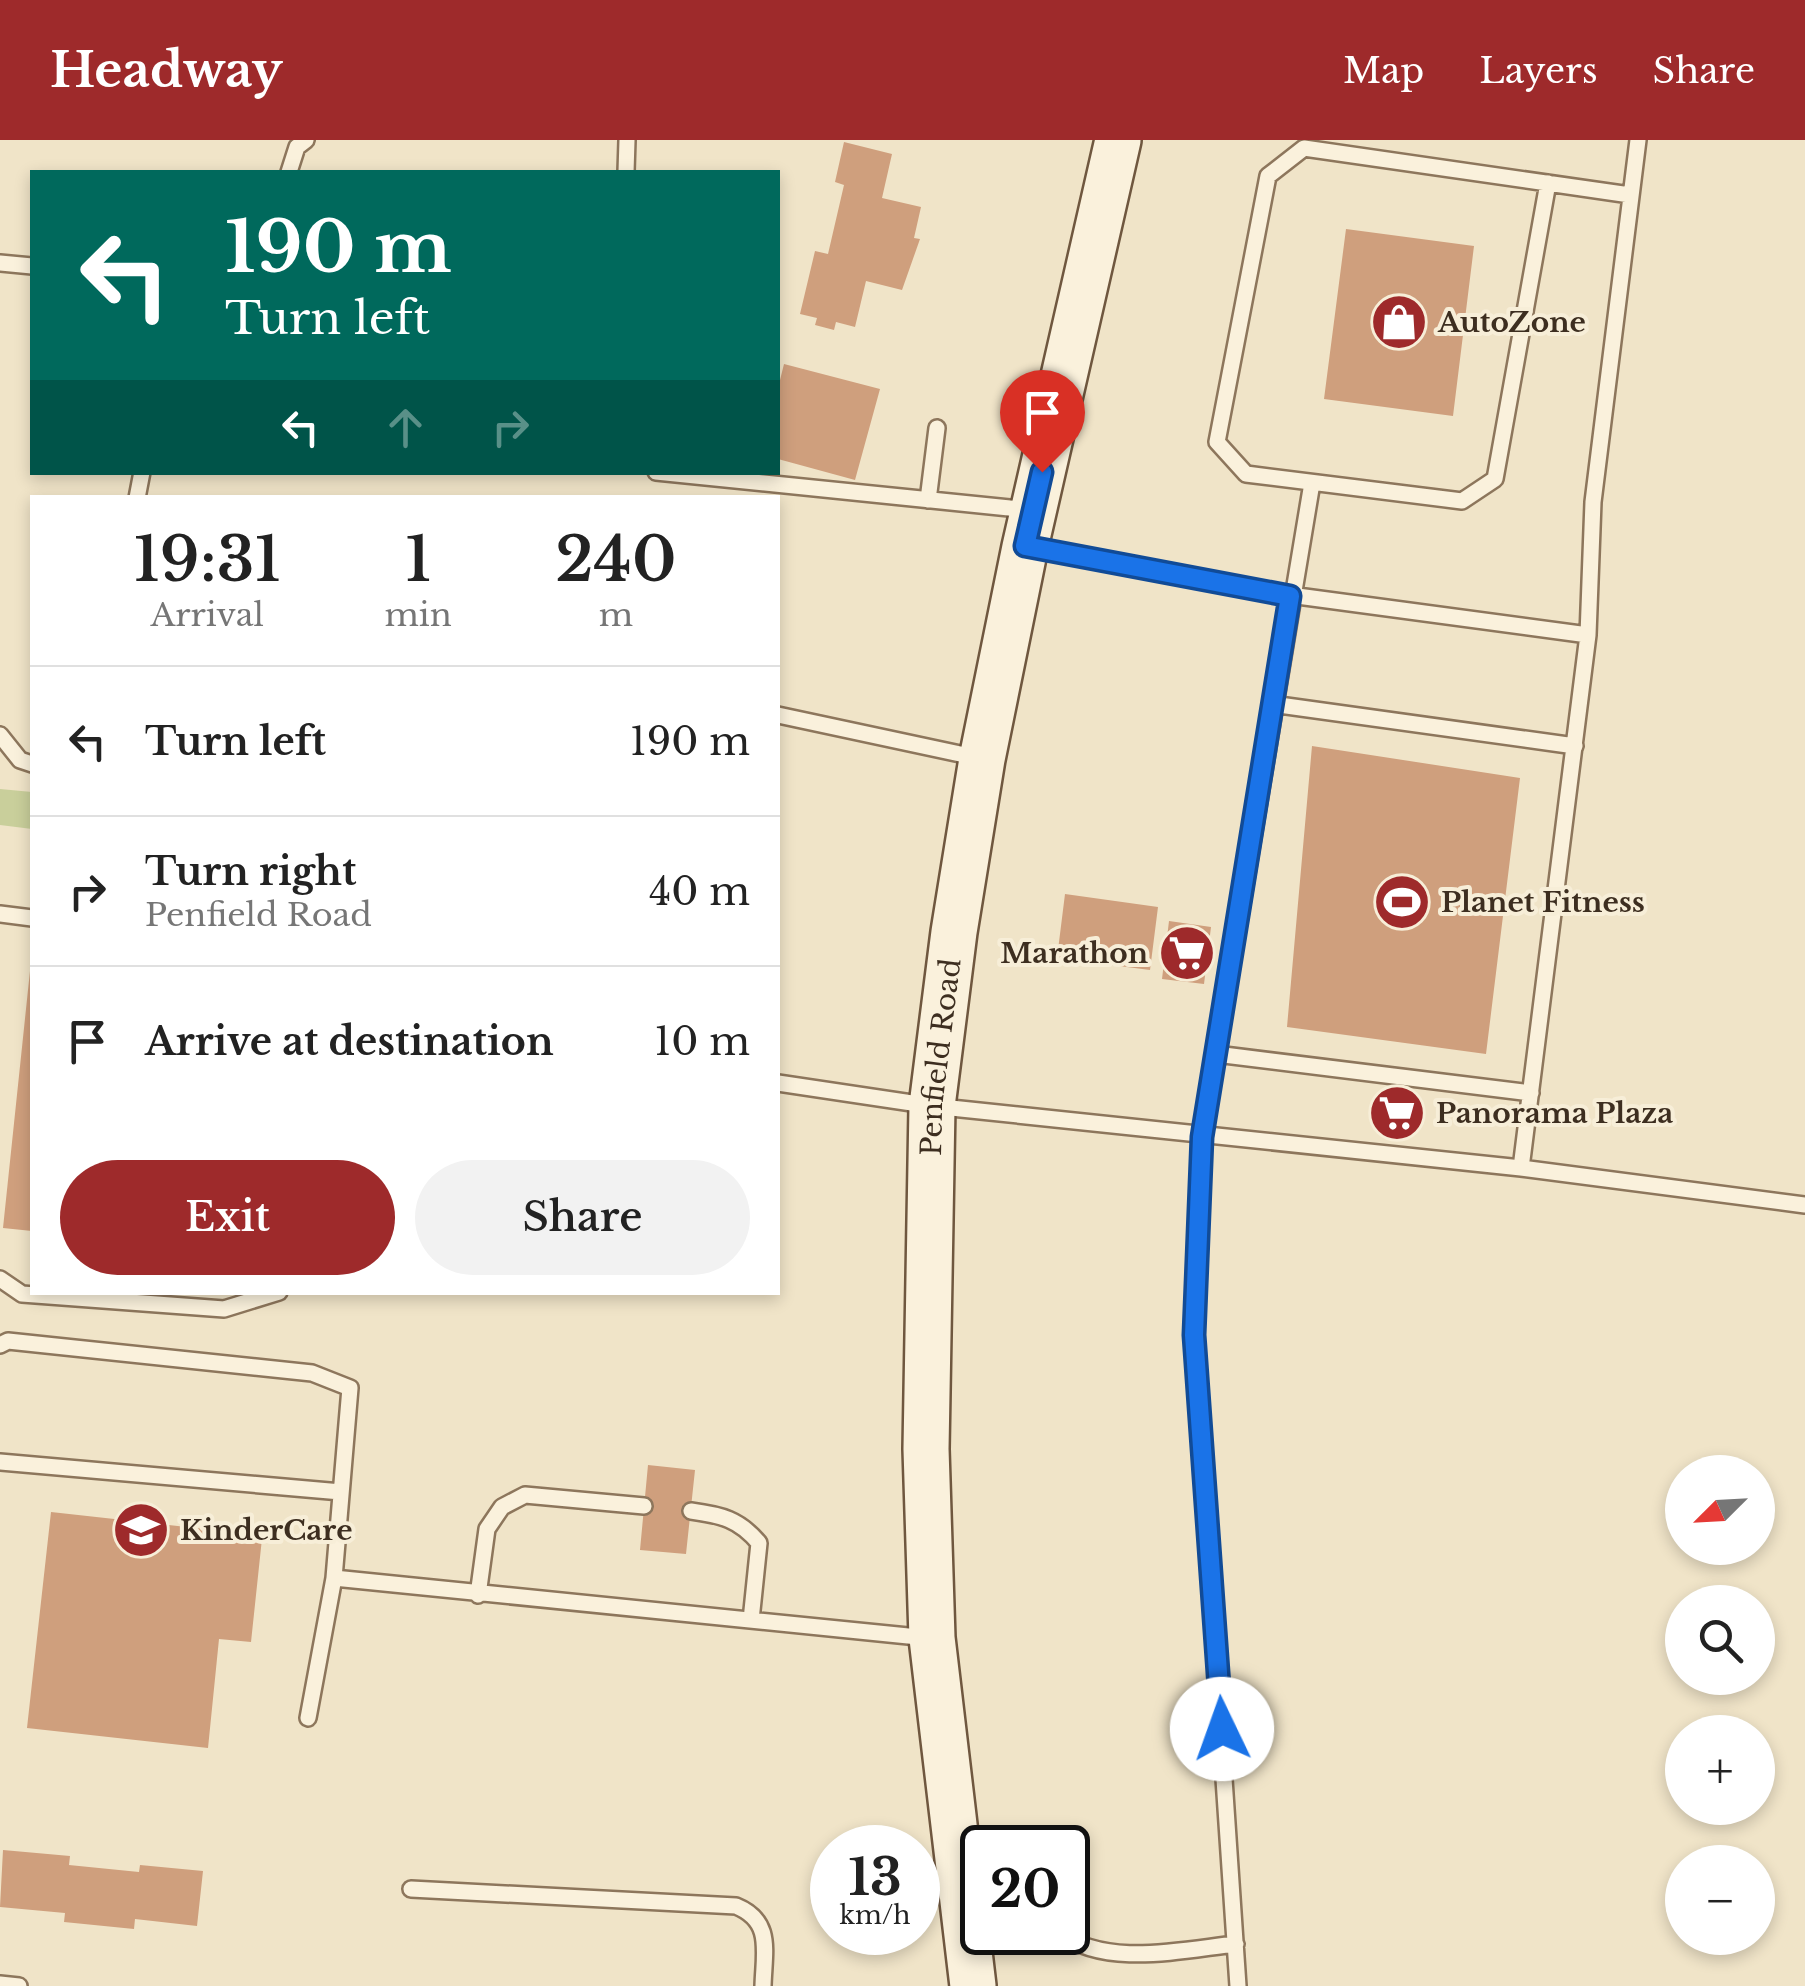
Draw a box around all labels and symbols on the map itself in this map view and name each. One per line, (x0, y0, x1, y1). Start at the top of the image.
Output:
shop icon: AutoZone (1369, 292, 1429, 352)
place label: AutoZone (1437, 305, 1586, 340)
pin (1000, 370, 1085, 473)
sports icon: Planet Fitness (1372, 872, 1432, 932)
place label: Planet Fitness (1441, 885, 1645, 920)
supermarket icon: Marathon (1157, 923, 1217, 983)
place label: Marathon (1000, 936, 1148, 971)
street label: Penfield Road (914, 956, 968, 1156)
supermarket icon: Panorama Plaza (1367, 1083, 1427, 1143)
place label: Panorama Plaza (1436, 1096, 1673, 1131)
north arrow (1665, 1455, 1775, 1565)
school or university icon: KinderCare (111, 1500, 171, 1560)
place label: KinderCare (180, 1513, 353, 1548)
position arrow (1170, 1677, 1274, 1781)
speed limit sign: 20 (960, 1825, 1090, 1955)

